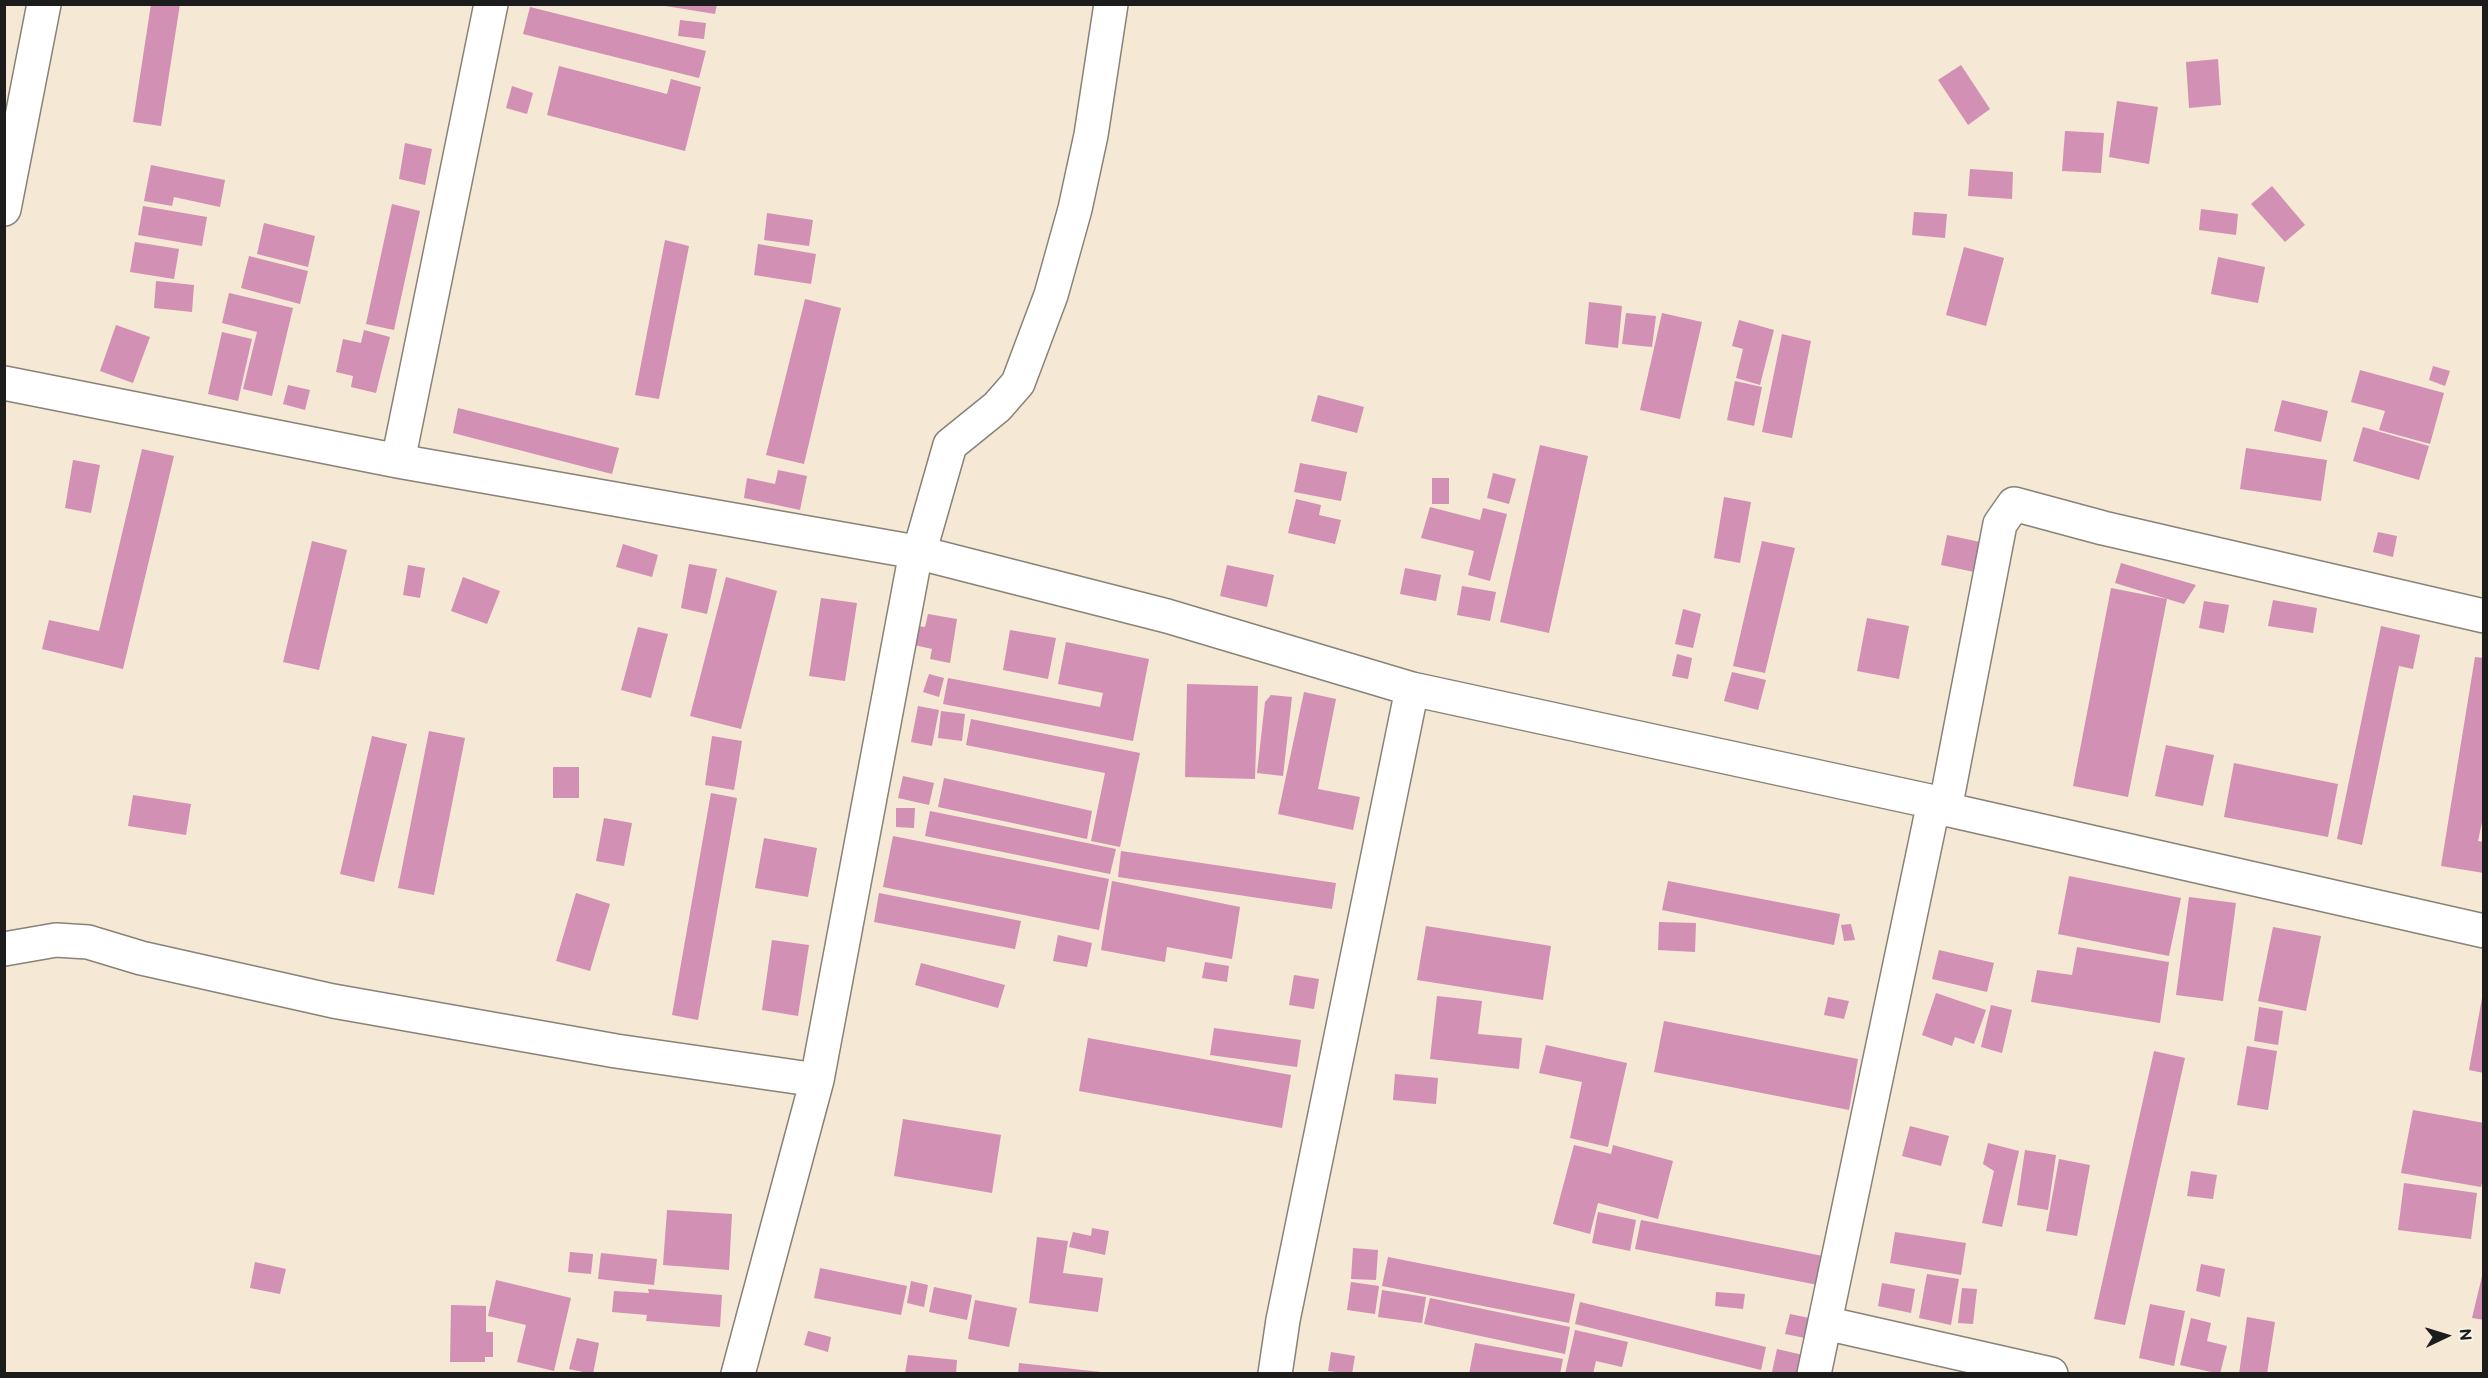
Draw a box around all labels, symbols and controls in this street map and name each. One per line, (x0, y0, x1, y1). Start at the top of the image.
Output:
north arrow (2416, 1306, 2476, 1366)
text: N (2455, 1328, 2474, 1341)

